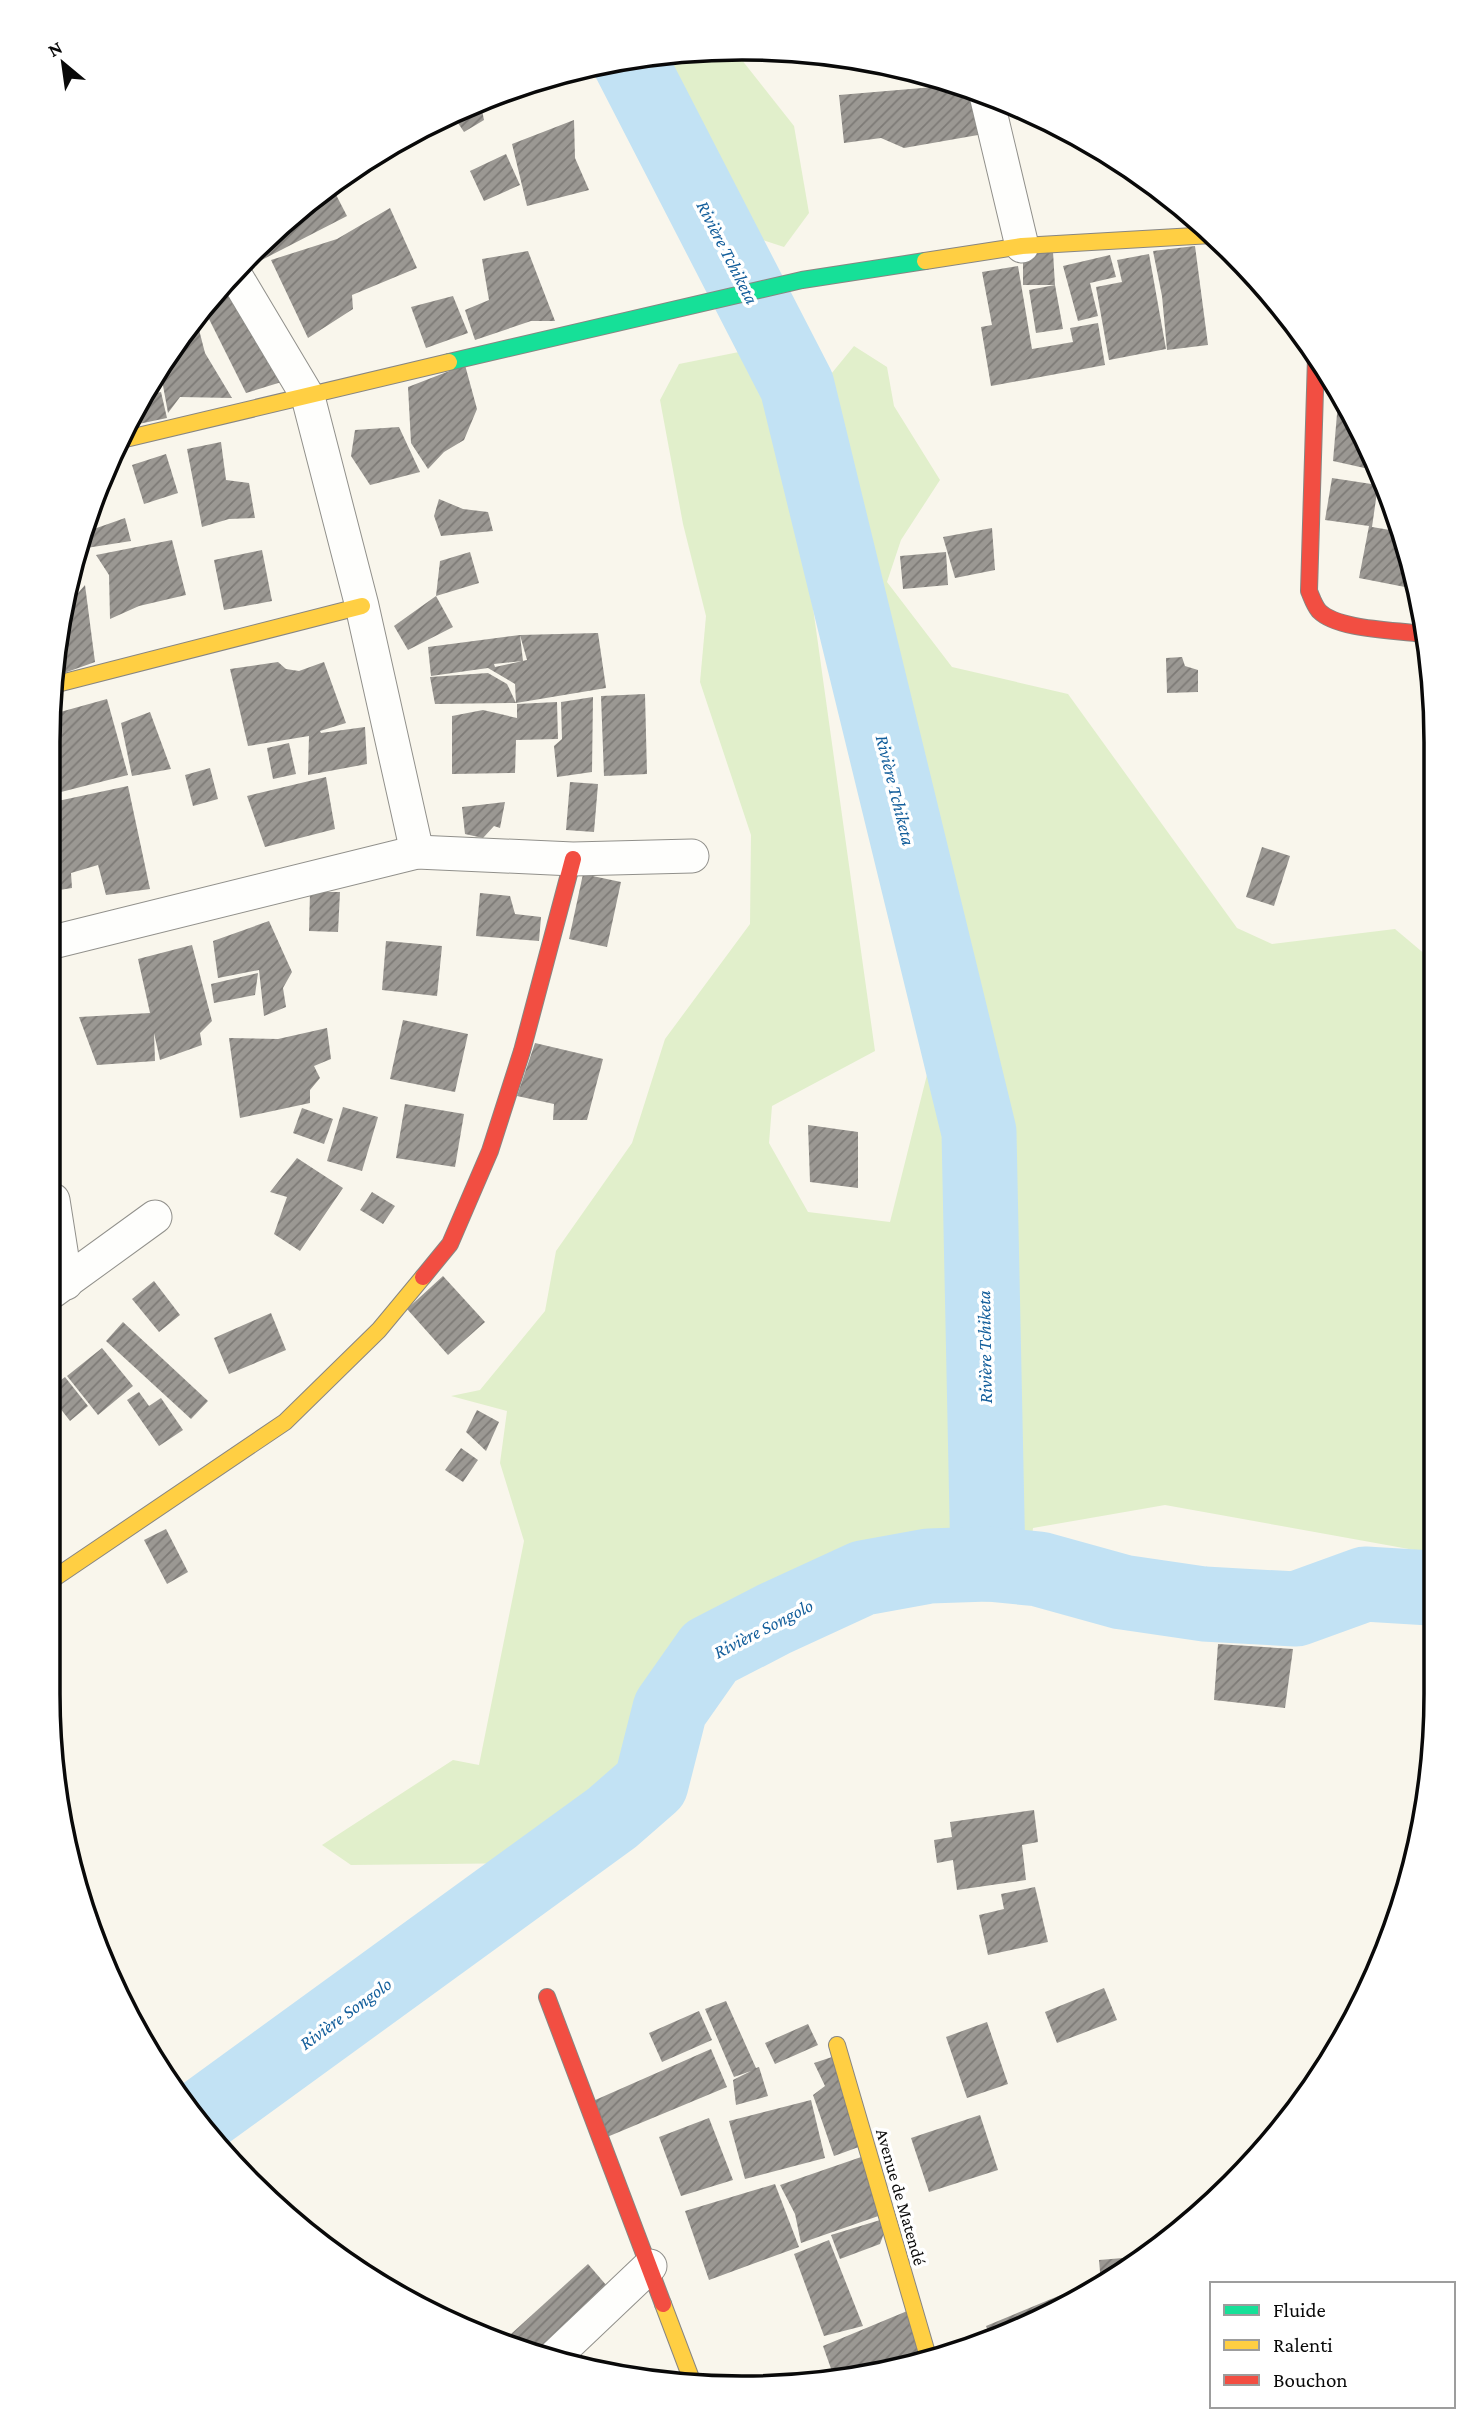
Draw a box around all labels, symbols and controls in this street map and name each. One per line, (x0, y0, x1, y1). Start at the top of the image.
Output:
north arrow (28, 28, 98, 98)
text: N (44, 36, 66, 61)
water label: Rivière Tchiketa (693, 197, 763, 307)
water label: Rivière Tchiketa (872, 733, 919, 848)
water label: Rivière Tchiketa (973, 1290, 996, 1404)
water label: Rivière Songolo (710, 1594, 816, 1662)
water label: Rivière Songolo (295, 1973, 395, 2054)
street label: Avenue de Matendé (872, 2126, 930, 2268)
legend (1210, 2282, 1455, 2408)
text: Fluide (1273, 2298, 1326, 2322)
text: Ralenti (1273, 2333, 1333, 2357)
text: Bouchon (1273, 2368, 1348, 2392)

